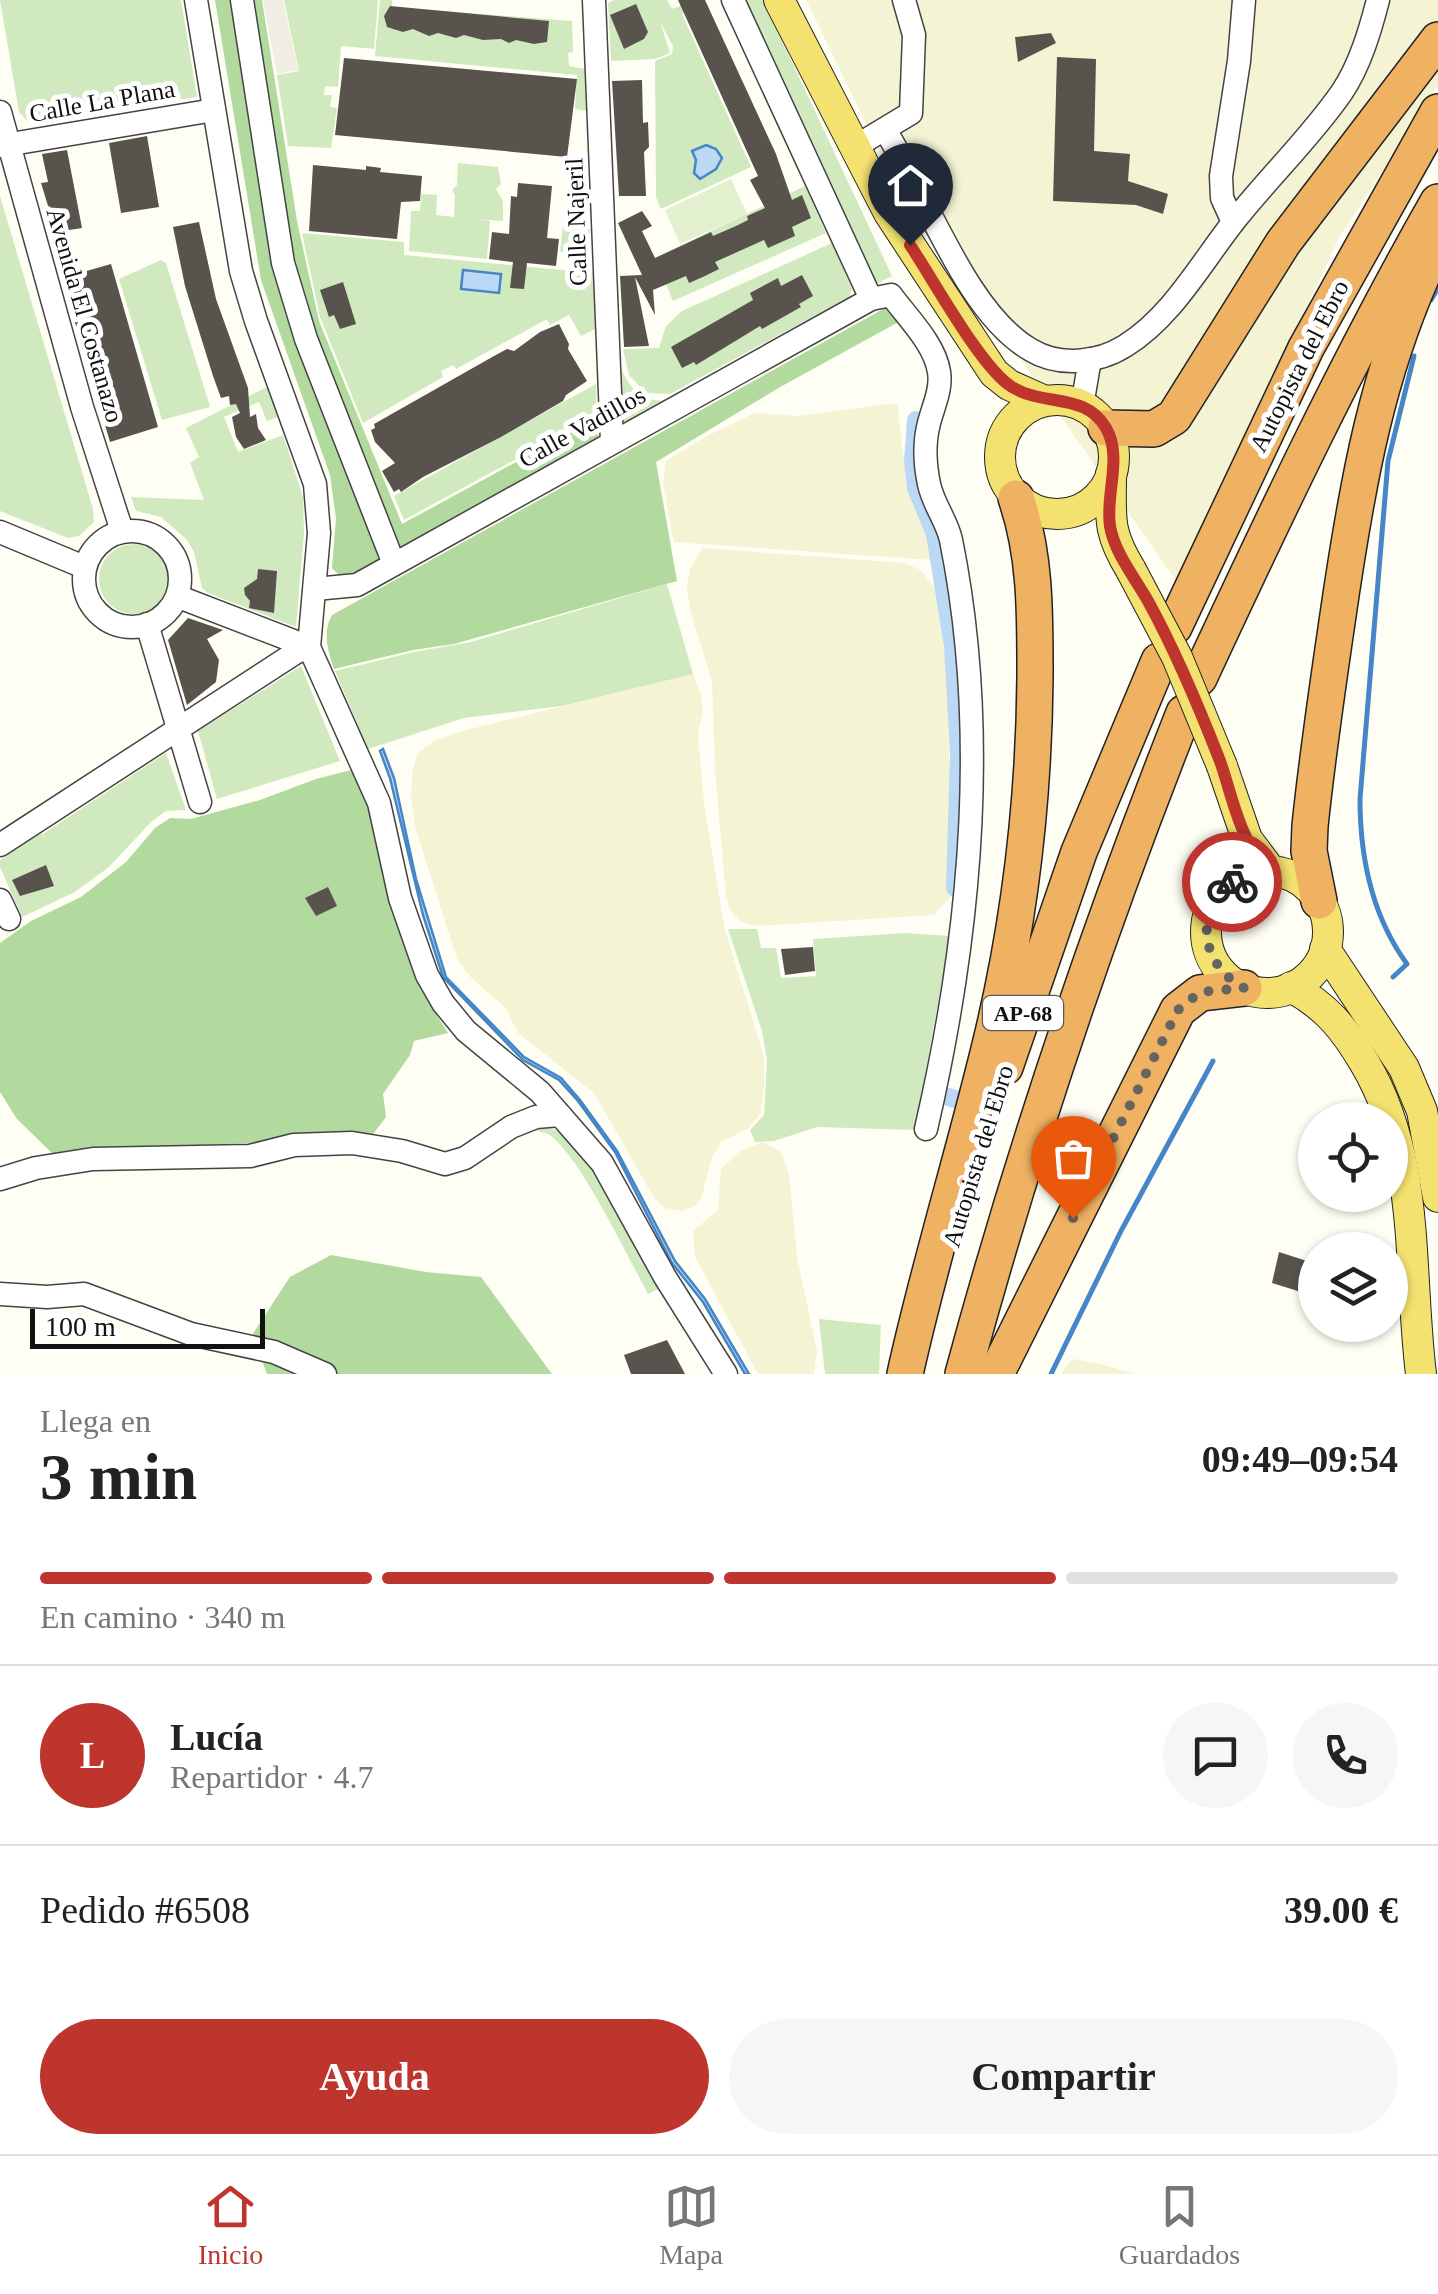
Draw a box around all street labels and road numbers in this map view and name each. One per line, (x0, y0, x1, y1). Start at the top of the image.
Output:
street label: Calle La Plana (27, 75, 177, 127)
street label: Calle Najeril (560, 157, 592, 287)
street label: Avenida El Costanazo (41, 205, 129, 425)
street label: Autopista del Ebro (1244, 276, 1354, 456)
street label: Calle Vadillos (514, 381, 650, 473)
road number: AP-68 (983, 996, 1063, 1030)
street label: Autopista del Ebro (937, 1062, 1019, 1250)

